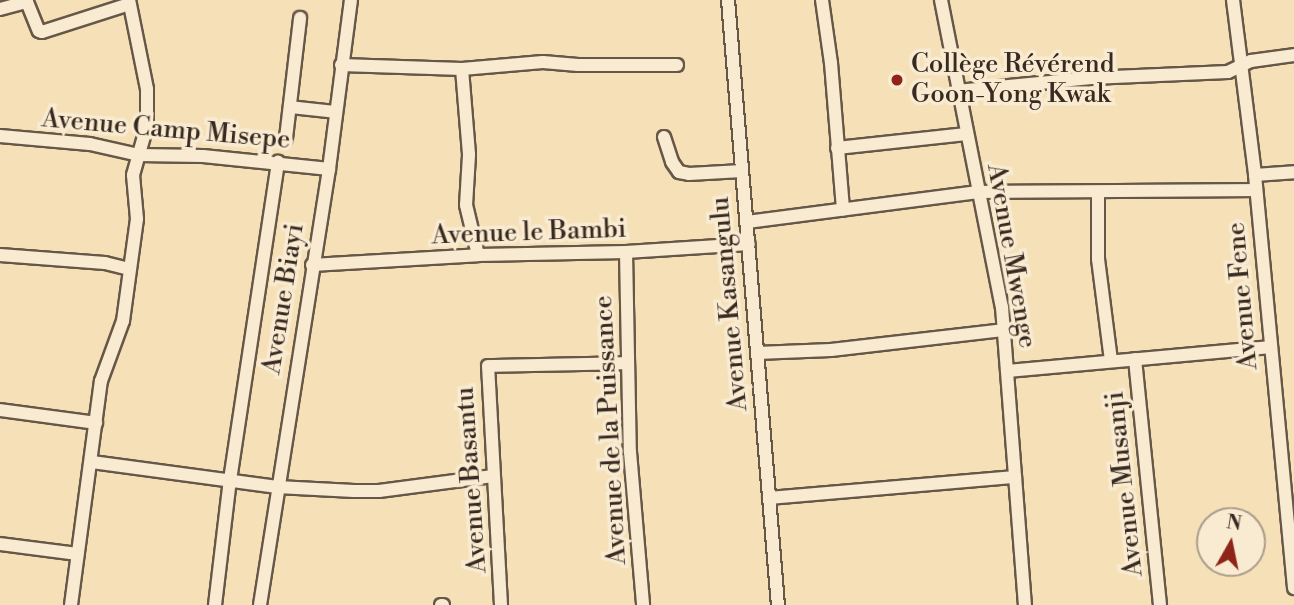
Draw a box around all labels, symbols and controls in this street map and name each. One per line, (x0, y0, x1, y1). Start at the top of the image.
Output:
place label: Collège Révérend Goon-Yong Kwak (911, 49, 1115, 110)
marker: Collège Révérend Goon-Yong Kwak (889, 72, 905, 88)
street label: Avenue Camp Misepe (40, 104, 292, 156)
street label: Avenue Mwenge (979, 161, 1043, 351)
street label: Avenue Kasangulu (705, 196, 755, 412)
street label: Avenue le Bambi (431, 214, 627, 252)
street label: Avenue Biayi (257, 221, 311, 377)
street label: Avenue Fene (1221, 221, 1265, 371)
street label: Avenue de la Puissance (588, 295, 634, 565)
street label: Avenue Basantu (450, 386, 494, 574)
street label: Avenue Musanji (1100, 390, 1150, 578)
north arrow (1196, 507, 1266, 577)
text: N (1225, 510, 1243, 536)

